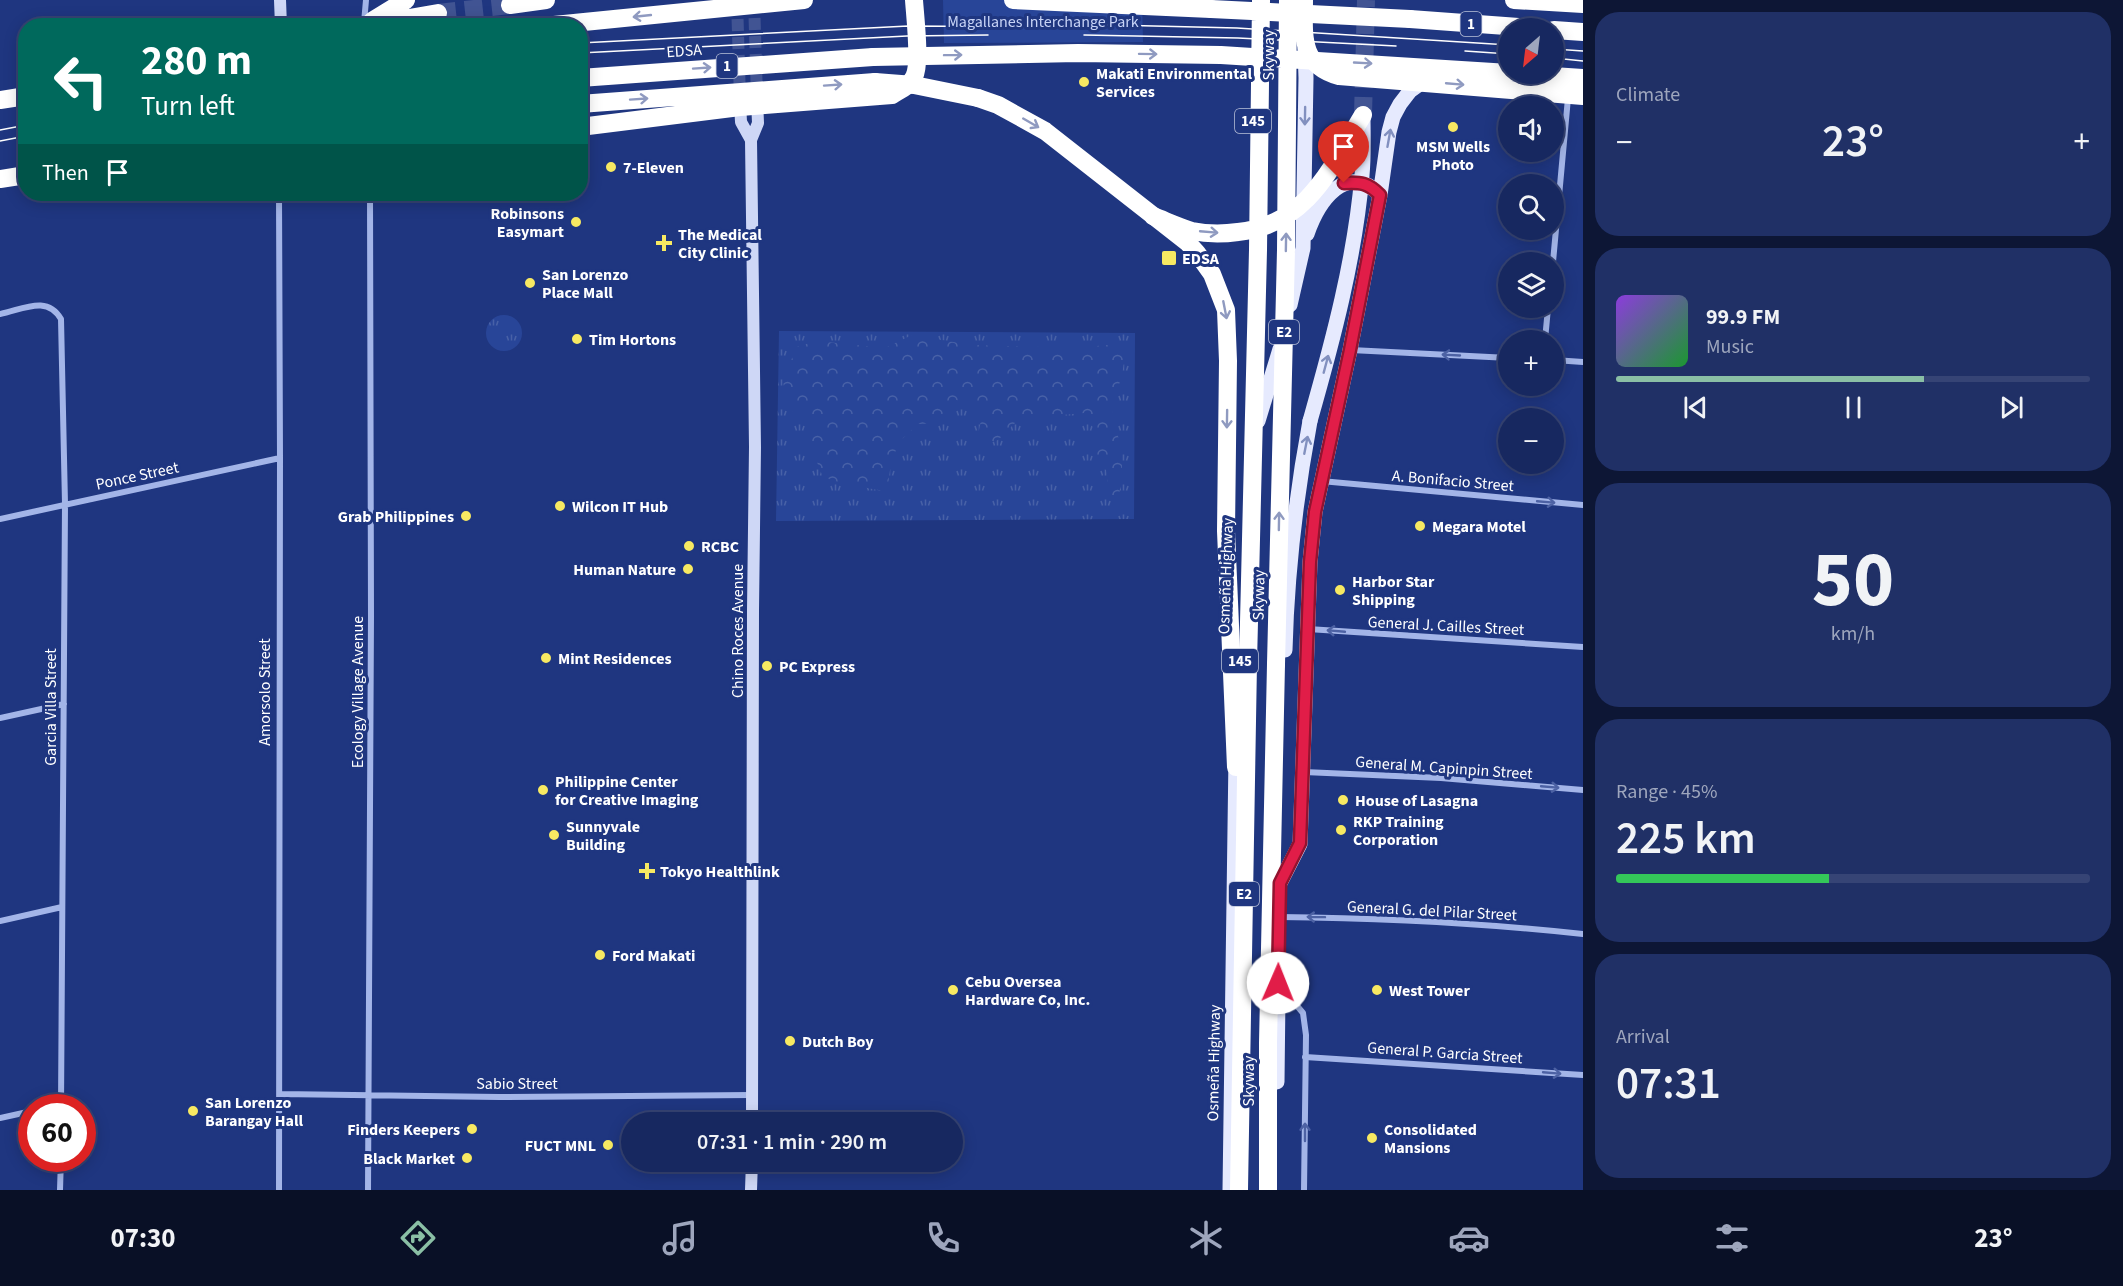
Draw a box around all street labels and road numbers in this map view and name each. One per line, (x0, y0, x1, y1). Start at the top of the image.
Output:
road number: 1 (1460, 12, 1482, 36)
street label: Skyway (1258, 29, 1280, 80)
street label: EDSA (666, 39, 703, 63)
road number: 1 (716, 54, 738, 78)
road number: 145 (1235, 109, 1271, 133)
road number: E2 (1269, 320, 1299, 344)
street label: Ponce Street (94, 456, 181, 495)
street label: A. Bonifacio Street (1391, 465, 1515, 497)
street label: Osmeña Highway (1213, 517, 1239, 635)
street label: Chino Roces Avenue (727, 564, 749, 698)
street label: Skyway (1248, 569, 1270, 621)
street label: General J. Cailles Street (1367, 611, 1525, 641)
street label: Ecology Village Avenue (347, 616, 369, 768)
street label: Amorsolo Street (254, 638, 276, 746)
street label: Garcia Villa Street (40, 648, 62, 766)
road number: 145 (1222, 649, 1258, 673)
street label: General M. Capinpin Street (1355, 751, 1534, 785)
road number: E2 (1229, 882, 1259, 906)
street label: General G. del Pilar Street (1346, 896, 1518, 926)
street label: Osmeña Highway (1202, 1004, 1226, 1121)
street label: General P. Garcia Street (1367, 1037, 1524, 1069)
street label: Skyway (1238, 1055, 1260, 1106)
street label: Sabio Street (476, 1073, 558, 1095)

